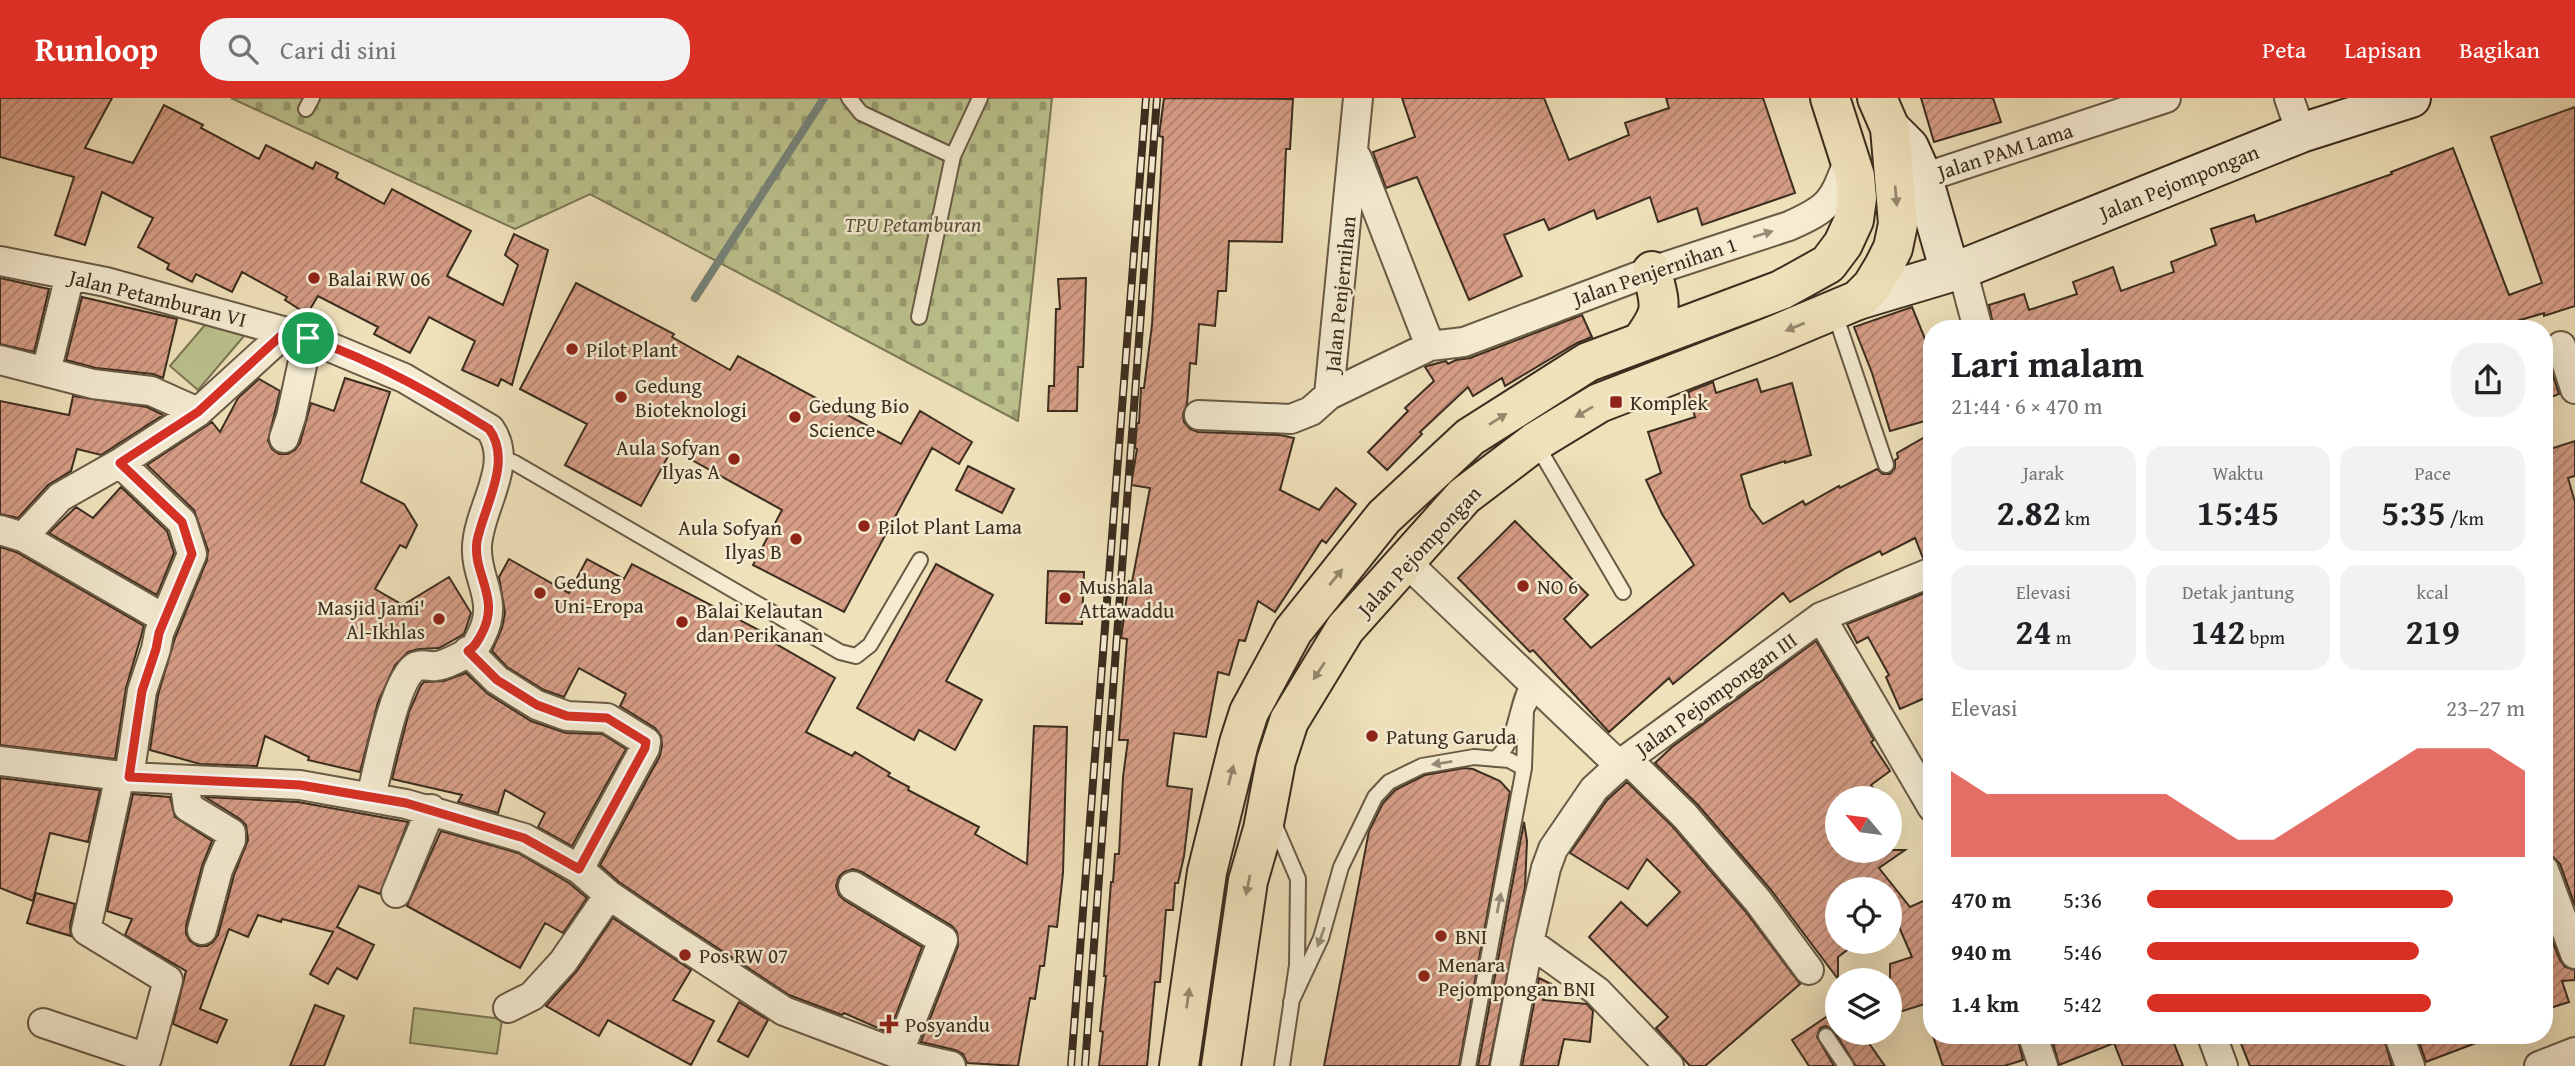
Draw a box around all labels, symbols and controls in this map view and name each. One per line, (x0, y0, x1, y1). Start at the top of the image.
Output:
search box (200, 18, 690, 81)
text: Runloop (35, 25, 158, 73)
icon: search (224, 30, 262, 68)
text: Cari di sini (280, 30, 397, 69)
text: Peta (2262, 32, 2306, 67)
text: Lapisan (2344, 32, 2421, 67)
text: Bagikan (2459, 32, 2540, 67)
street label: Jalan PAM Lama (1930, 115, 2077, 188)
street label: Jalan Pejompongan (2092, 136, 2264, 229)
one-way arrow (1891, 185, 1902, 207)
park label: TPU Petamburan (845, 209, 982, 240)
street label: Jalan Penjernihan (1316, 214, 1364, 377)
street label: Jalan Penjernihan 1 (1566, 228, 1741, 315)
one-way arrow (1753, 229, 1774, 239)
street label: Jalan Petamburan VI (63, 260, 250, 335)
place label: Balai RW 06 (328, 263, 430, 294)
marker: Balai RW 06 (306, 270, 322, 286)
pin (278, 308, 338, 368)
icon: arrive (289, 319, 327, 357)
one-way arrow (1785, 322, 1806, 333)
place label: Pilot Plant (586, 334, 679, 365)
text: Lari malam (1951, 335, 2144, 391)
marker: Pilot Plant (564, 341, 580, 357)
button: share (2451, 343, 2525, 417)
place label: Gedung Bioteknologi (635, 370, 747, 425)
place label: Komplek (1630, 387, 1708, 418)
marker: Gedung Bioteknologi (613, 389, 629, 405)
text: 21:44 · 6 × 470 m (1951, 389, 2103, 422)
place label: Gedung Bio Science (809, 390, 909, 445)
marker: Komplek (1608, 394, 1624, 410)
one-way arrow (1575, 406, 1594, 418)
marker: Gedung Bio Science (787, 409, 803, 425)
one-way arrow (1489, 413, 1508, 426)
place label: Aula Sofyan Ilyas A (616, 432, 720, 487)
marker: Aula Sofyan Ilyas A (726, 451, 742, 467)
text: Jarak (2023, 459, 2064, 487)
text: Waktu (2212, 459, 2264, 487)
text: Pace (2414, 459, 2451, 487)
street label: Jalan Pejompongan (1348, 478, 1488, 626)
text: 2.82 (1997, 487, 2061, 538)
text: 15:45 (2197, 487, 2279, 538)
text: 5:35 (2381, 487, 2446, 538)
text: km (2061, 504, 2090, 532)
text: /km (2446, 504, 2484, 532)
place label: Pilot Plant Lama (878, 511, 1022, 542)
place label: Aula Sofyan Ilyas B (678, 512, 782, 567)
marker: Pilot Plant Lama (856, 518, 872, 534)
marker: Aula Sofyan Ilyas B (788, 531, 804, 547)
place label: Gedung Uni-Eropa (554, 566, 644, 621)
one-way arrow (1329, 568, 1344, 586)
place label: Mushala Attawaddu (1079, 571, 1175, 626)
place label: NO 6 (1537, 571, 1578, 602)
marker: NO 6 (1515, 578, 1531, 594)
text: Elevasi (2016, 578, 2071, 606)
text: Detak jantung (2182, 578, 2294, 606)
text: kcal (2416, 578, 2449, 606)
marker: Gedung Uni-Eropa (532, 585, 548, 601)
marker: Mushala Attawaddu (1057, 590, 1073, 606)
place label: Masjid Jami' Al-Ikhlas (317, 592, 425, 647)
place label: Balai Kelautan dan Perikanan (696, 595, 824, 650)
text: 24 (2015, 606, 2052, 657)
text: 142 (2191, 606, 2245, 657)
text: 219 (2405, 606, 2460, 657)
marker: Masjid Jami' Al-Ikhlas (431, 611, 447, 627)
marker: Balai Kelautan dan Perikanan (674, 614, 690, 630)
text: m (2052, 623, 2071, 651)
text: bpm (2245, 623, 2285, 651)
street label: Jalan Pejompongan III (1626, 625, 1803, 765)
one-way arrow (1312, 661, 1325, 680)
text: Elevasi (1951, 691, 2017, 724)
text: 23–27 m (2446, 691, 2525, 724)
place label: Patung Garuda (1386, 721, 1516, 752)
marker: Patung Garuda (1364, 728, 1380, 744)
one-way arrow (1430, 758, 1452, 769)
one-way arrow (1226, 764, 1237, 786)
north arrow (1825, 786, 1902, 863)
map controls (1825, 786, 1902, 1045)
one-way arrow (1243, 874, 1254, 896)
button: locate (1825, 877, 1902, 954)
text: 470 m (1951, 883, 2012, 916)
text: 5:36 (2063, 883, 2102, 916)
one-way arrow (1494, 892, 1505, 914)
place label: BNI (1455, 921, 1487, 952)
one-way arrow (1315, 926, 1326, 947)
marker: BNI (1433, 928, 1449, 944)
text: 940 m (1951, 935, 2012, 968)
text: 5:46 (2063, 935, 2102, 968)
place label: Pos RW 07 (699, 940, 788, 971)
marker: Pos RW 07 (677, 947, 693, 963)
place label: Menara Pejompongan BNI (1438, 949, 1595, 1004)
marker: Menara Pejompongan BNI (1416, 968, 1432, 984)
button: layers (1825, 968, 1902, 1045)
one-way arrow (1183, 987, 1194, 1009)
text: 1.4 km (1951, 987, 2019, 1020)
text: 5:42 (2063, 987, 2102, 1020)
place label: Posyandu (905, 1009, 990, 1040)
marker: Posyandu (879, 1014, 899, 1034)

